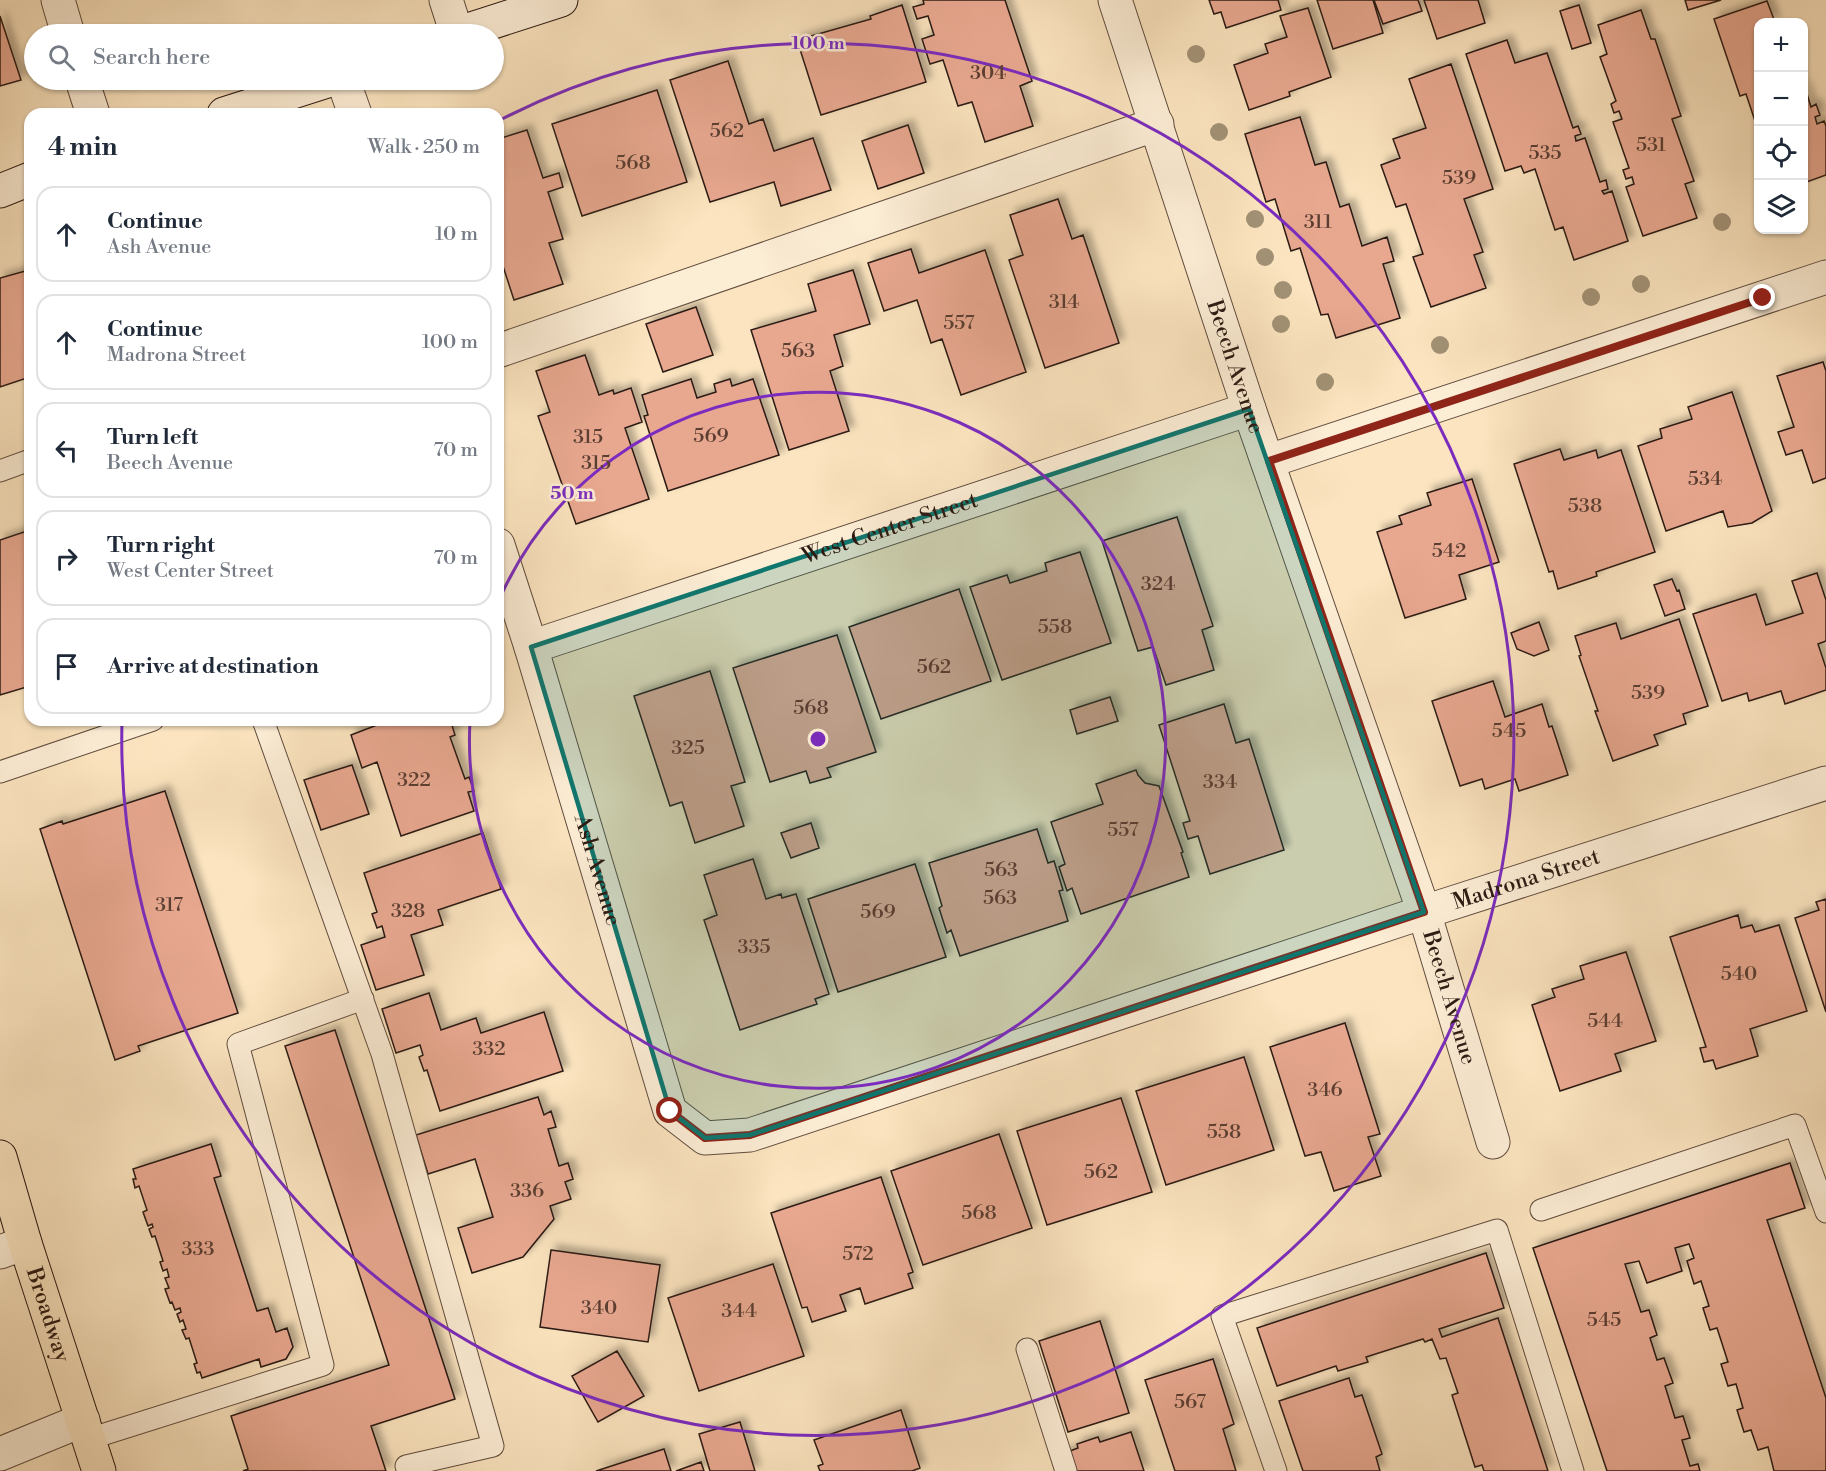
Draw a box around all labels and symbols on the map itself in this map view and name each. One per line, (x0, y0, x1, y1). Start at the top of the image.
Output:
text: 100 m (791, 32, 845, 55)
house number: 304 (970, 61, 1006, 86)
house number: 562 (710, 119, 744, 144)
house number: 531 (1636, 133, 1666, 158)
house number: 535 (1528, 141, 1562, 166)
house number: 568 (615, 151, 651, 176)
house number: 539 (1442, 166, 1476, 191)
house number: 311 (1304, 210, 1333, 235)
route end (1749, 284, 1775, 310)
house number: 314 (1049, 290, 1079, 315)
street label: Beech Avenue (1200, 296, 1270, 437)
house number: 557 (943, 311, 975, 336)
house number: 563 (781, 339, 815, 364)
house number: 569 (693, 424, 729, 449)
house number: 315 (573, 425, 603, 450)
house number: 315 (581, 451, 611, 476)
house number: 534 (1688, 467, 1722, 492)
text: 50 m (550, 482, 594, 505)
street label: West Center Street (797, 486, 981, 570)
house number: 538 (1568, 494, 1602, 519)
house number: 542 (1432, 539, 1466, 564)
house number: 324 (1141, 572, 1175, 597)
house number: 558 (1038, 615, 1072, 640)
house number: 562 (917, 655, 951, 680)
house number: 539 (1631, 681, 1665, 706)
house number: 568 (793, 696, 829, 721)
house number: 545 (1492, 719, 1526, 744)
centre of rings (808, 729, 828, 749)
house number: 325 (671, 736, 705, 761)
house number: 322 (397, 768, 431, 793)
house number: 334 (1203, 770, 1237, 795)
street label: Ash Avenue (568, 810, 627, 929)
house number: 557 (1107, 818, 1139, 843)
street label: Madrona Street (1449, 843, 1603, 916)
house number: 563 (984, 858, 1018, 883)
house number: 563 (983, 886, 1017, 911)
house number: 317 (155, 893, 183, 918)
house number: 328 (391, 899, 425, 924)
house number: 569 (860, 900, 896, 925)
street label: Beech Avenue (1416, 926, 1482, 1068)
house number: 335 (737, 935, 771, 960)
house number: 540 (1721, 962, 1757, 987)
house number: 544 (1587, 1009, 1623, 1034)
house number: 332 (472, 1037, 506, 1062)
house number: 346 (1307, 1078, 1343, 1103)
route start (656, 1097, 682, 1123)
house number: 558 (1207, 1120, 1241, 1145)
house number: 562 (1084, 1160, 1118, 1185)
house number: 336 (510, 1179, 544, 1204)
house number: 568 (961, 1201, 997, 1226)
house number: 333 (181, 1237, 215, 1262)
house number: 572 (842, 1242, 874, 1267)
street label: Broadway (20, 1263, 76, 1366)
house number: 340 (581, 1296, 617, 1321)
house number: 344 (721, 1299, 757, 1324)
house number: 545 (1587, 1308, 1621, 1333)
house number: 567 (1174, 1390, 1206, 1415)

